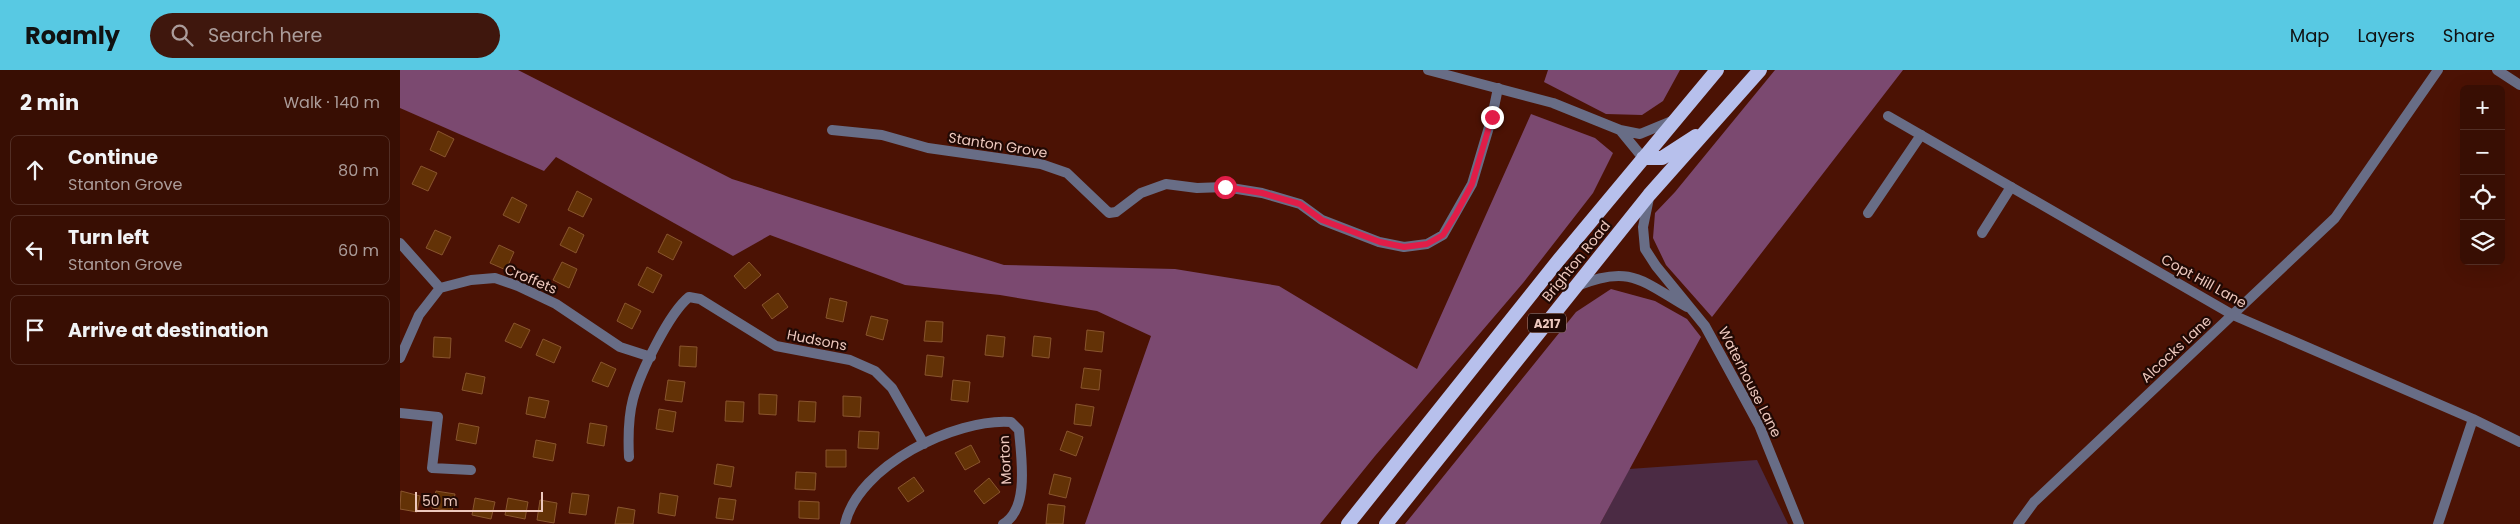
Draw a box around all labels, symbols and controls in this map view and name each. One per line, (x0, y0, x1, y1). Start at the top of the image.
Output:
search box (150, 13, 500, 58)
text: Roamly (25, 19, 120, 52)
icon: search (168, 21, 196, 49)
text: Search here (208, 22, 322, 49)
text: Map (2290, 23, 2330, 48)
text: Layers (2358, 23, 2415, 48)
text: Share (2443, 23, 2495, 48)
map controls (2460, 85, 2505, 265)
button: + (2460, 85, 2505, 130)
text: 2 min (20, 88, 79, 117)
text: Walk · 140 m (283, 91, 380, 114)
route end (1481, 106, 1504, 129)
street label: Stanton Grove (947, 127, 1049, 163)
button: − (2460, 130, 2505, 175)
text: Continue (68, 144, 158, 171)
icon: ahead (21, 156, 49, 184)
text: 80 m (338, 159, 379, 182)
text: Stanton Grove (68, 173, 182, 196)
button: locate (2460, 175, 2505, 220)
route start (1214, 176, 1237, 199)
street label: Brighton Road (1537, 216, 1615, 306)
button: layers (2460, 220, 2505, 265)
text: Turn left (68, 224, 149, 251)
icon: left (21, 236, 49, 264)
text: 60 m (338, 239, 379, 262)
street label: Copt Hill Lane (2158, 249, 2251, 313)
text: Stanton Grove (68, 253, 182, 276)
street label: Croffets (502, 259, 560, 299)
street label: Alcocks Lane (2136, 311, 2216, 387)
road number: A217 (1528, 314, 1566, 332)
icon: arrive (21, 316, 49, 344)
text: Arrive at destination (68, 317, 269, 344)
street label: Waterhouse Lane (1713, 323, 1787, 441)
street label: Hudsons (785, 324, 849, 356)
street label: Morton (994, 435, 1016, 485)
scale bar (415, 489, 542, 512)
text: 50 m (422, 491, 458, 511)

